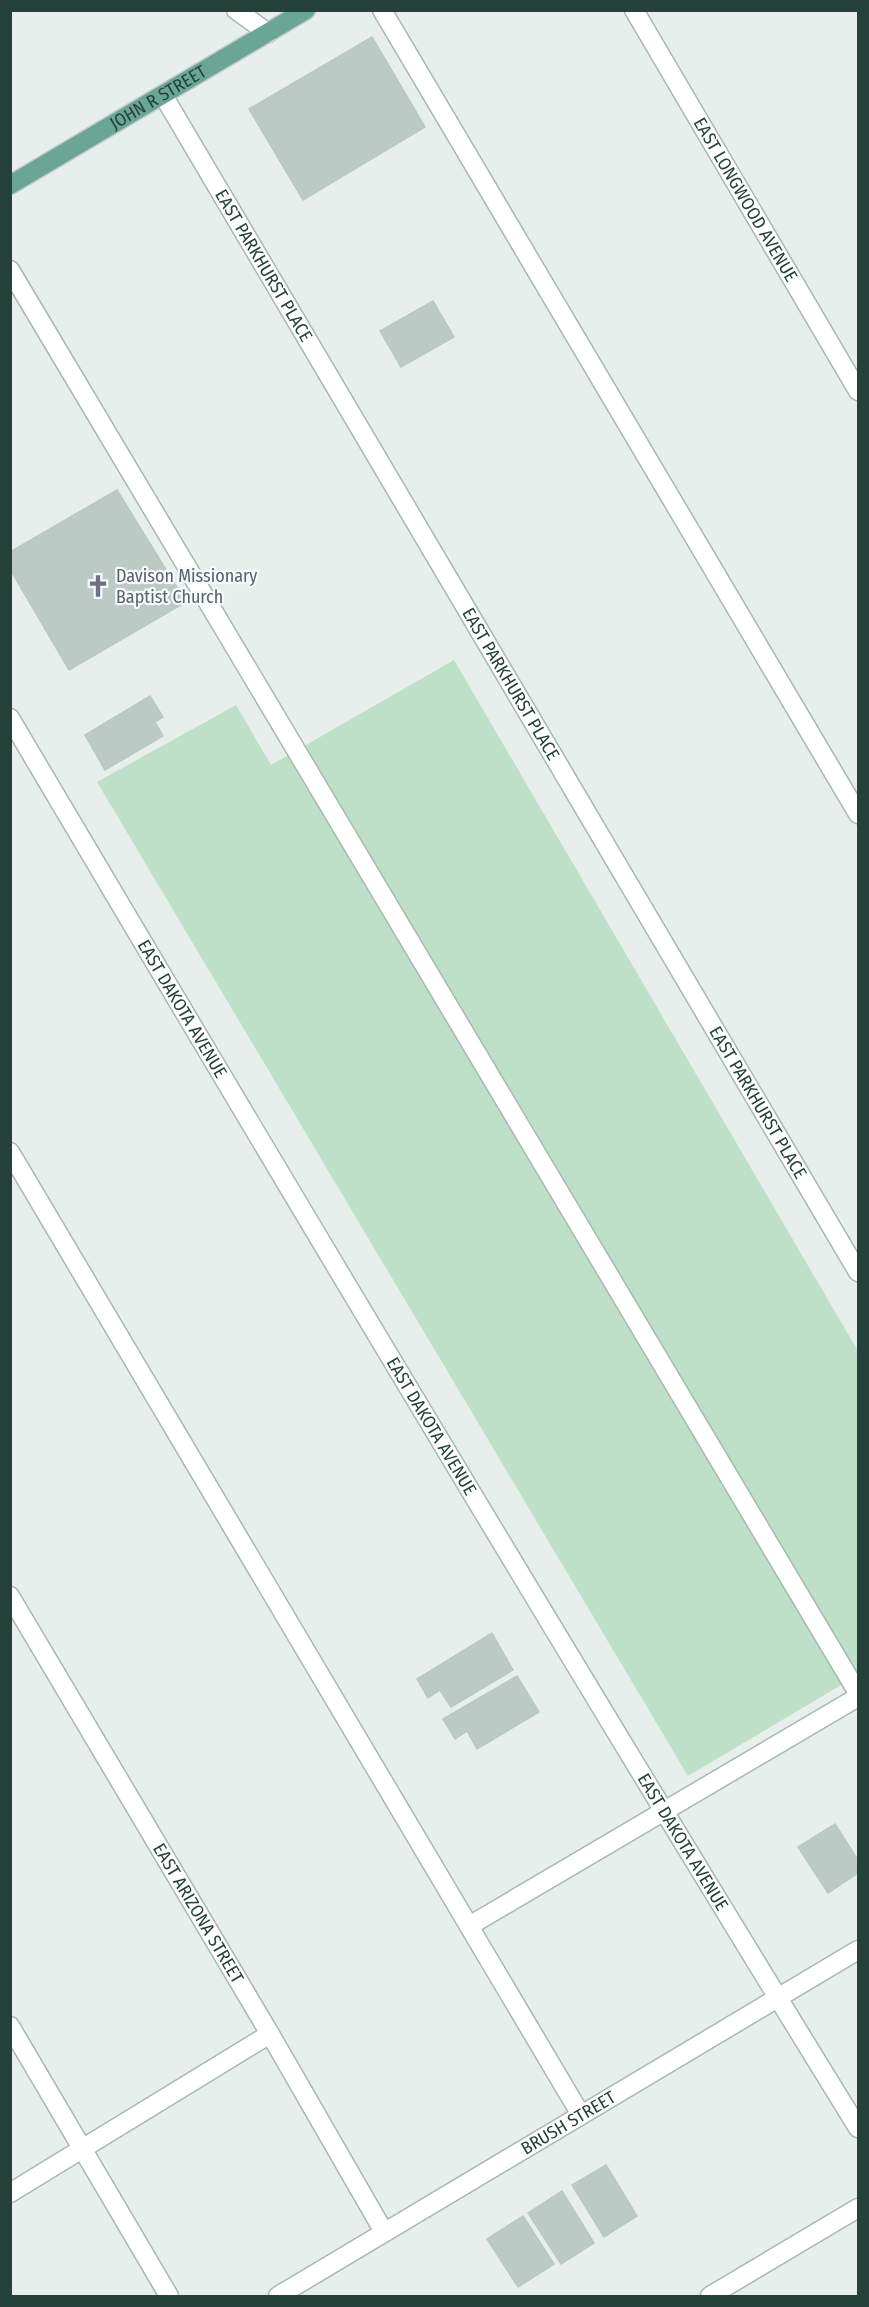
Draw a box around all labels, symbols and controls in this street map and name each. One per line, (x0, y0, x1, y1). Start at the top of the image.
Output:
street label: JOHN R STREET (106, 60, 211, 134)
street label: EAST LONGWOOD AVENUE (689, 114, 802, 286)
street label: EAST PARKHURST PLACE (210, 185, 317, 346)
place label: Davison Missionary Baptist Church (116, 565, 257, 608)
church icon: Davison Missionary Baptist Church (85, 573, 111, 599)
street label: EAST PARKHURST PLACE (457, 604, 564, 764)
street label: EAST DAKOTA AVENUE (133, 936, 232, 1082)
street label: EAST PARKHURST PLACE (704, 1022, 811, 1182)
street label: EAST DAKOTA AVENUE (382, 1353, 481, 1499)
street label: EAST DAKOTA AVENUE (633, 1769, 733, 1915)
street label: EAST ARIZONA STREET (148, 1839, 249, 1988)
street label: BRUSH STREET (517, 2086, 620, 2159)

